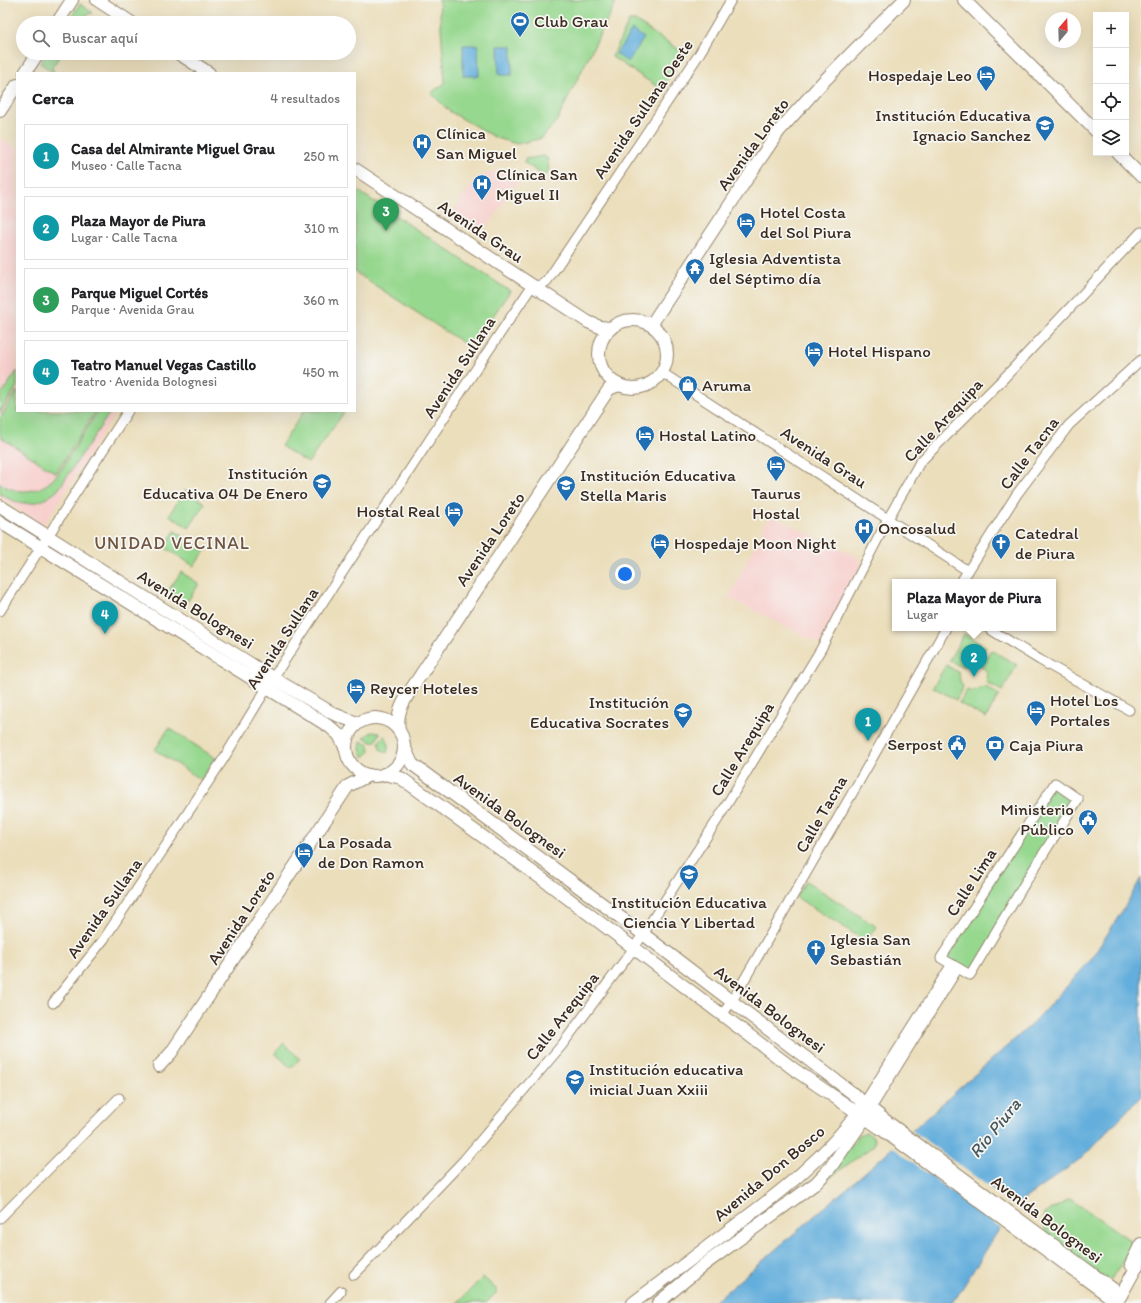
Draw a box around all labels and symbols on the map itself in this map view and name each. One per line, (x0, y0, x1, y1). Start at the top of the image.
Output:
sports icon: Club Grau (509, 10, 531, 38)
place label: Club Grau (534, 11, 609, 31)
north arrow (1045, 12, 1081, 48)
street label: Avenida Sullana Oeste (589, 36, 697, 182)
hotel icon: Hospedaje Leo (975, 64, 997, 92)
place label: Hospedaje Leo (868, 65, 972, 85)
street label: Avenida Loreto (713, 94, 793, 194)
place label: Institución Educativa Ignacio Sanchez (875, 105, 1031, 145)
school or university icon: Institución Educativa Ignacio Sanchez (1034, 114, 1056, 142)
place label: Clínica San Miguel (436, 123, 517, 163)
hospital icon: Clínica San Miguel (411, 132, 433, 160)
place label: Clínica San Miguel II (496, 164, 578, 204)
hospital icon: Clínica San Miguel II (471, 173, 493, 201)
street label: Avenida Grau (435, 195, 527, 267)
pin: 3 (373, 198, 399, 231)
place label: Hotel Costa del Sol Piura (760, 202, 851, 242)
hotel icon: Hotel Costa del Sol Piura (735, 211, 757, 239)
place label: Iglesia Adventista del Séptimo día (709, 248, 841, 288)
temple icon: Iglesia Adventista del Séptimo día (684, 257, 706, 285)
street label: Avenida Sullana (419, 312, 499, 422)
hotel icon: Hotel Hispano (803, 340, 825, 368)
place label: Hotel Hispano (828, 341, 931, 361)
shop icon: Aruma (677, 374, 699, 402)
street label: Calle Arequipa (899, 374, 987, 466)
place label: Aruma (702, 375, 751, 395)
street label: Calle Tacna (995, 412, 1063, 493)
street label: Avenida Grau (777, 422, 871, 492)
hotel icon: Hostal Latino (634, 424, 656, 452)
place label: Hostal Latino (659, 425, 756, 445)
hotel icon: Taurus Hostal (765, 454, 787, 482)
place label: Institución Educativa 04 De Enero (143, 463, 308, 503)
place label: Institución Educativa Stella Maris (580, 465, 736, 505)
school or university icon: Institución Educativa 04 De Enero (311, 472, 333, 500)
school or university icon: Institución Educativa Stella Maris (555, 474, 577, 502)
place label: Taurus Hostal (751, 483, 801, 523)
street label: Avenida Loreto (451, 488, 529, 590)
hotel icon: Hostal Real (443, 500, 465, 528)
place label: Hostal Real (356, 501, 440, 521)
hospital icon: Oncosalud (853, 517, 875, 545)
place label: Oncosalud (878, 518, 956, 538)
place label: Catedral de Piura (1015, 523, 1079, 563)
district label: UNIDAD VECINAL (94, 532, 250, 554)
hotel icon: Hospedaje Moon Night (649, 532, 671, 560)
church icon: Catedral de Piura (990, 532, 1012, 560)
place label: Hospedaje Moon Night (674, 533, 837, 553)
your location (615, 564, 635, 584)
street label: Avenida Bolognesi (134, 565, 258, 653)
street label: Avenida Sullana (242, 583, 322, 693)
pin: 4 (92, 601, 118, 634)
pin: 2 (961, 644, 987, 677)
hotel icon: Reycer Hoteles (345, 677, 367, 705)
place label: Reycer Hoteles (370, 678, 478, 698)
place label: Hotel Los Portales (1050, 690, 1118, 730)
place label: Institución Educativa Socrates (530, 692, 669, 732)
street label: Calle Arequipa (706, 698, 778, 800)
hotel icon: Hotel Los Portales (1025, 699, 1047, 727)
school or university icon: Institución Educativa Socrates (672, 701, 694, 729)
pin: 1 (855, 708, 881, 741)
public building icon: Serpost (946, 733, 968, 761)
place label: Serpost (888, 734, 943, 754)
bank icon: Caja Piura (984, 734, 1006, 762)
place label: Caja Piura (1009, 735, 1083, 755)
street label: Avenida Bolognesi (450, 768, 570, 862)
street label: Calle Tacna (791, 772, 851, 856)
place label: Ministerio Público (1000, 799, 1074, 839)
public building icon: Ministerio Público (1077, 808, 1099, 836)
place label: La Posada de Don Ramon (318, 832, 424, 872)
hotel icon: La Posada de Don Ramon (293, 841, 315, 869)
street label: Calle Lima (942, 844, 1001, 920)
street label: Avenida Sullana (62, 854, 146, 962)
school or university icon: Institución Educativa Ciencia Y Libertad (678, 863, 700, 891)
street label: Avenida Loreto (203, 866, 279, 968)
place label: Institución Educativa Ciencia Y Libertad (611, 892, 767, 932)
place label: Iglesia San Sebastián (830, 929, 911, 969)
church icon: Iglesia San Sebastián (805, 938, 827, 966)
street label: Avenida Bolognesi (711, 961, 829, 1057)
street label: Calle Arequipa (521, 968, 603, 1064)
place label: Institución educativa inicial Juan Xxiii (589, 1059, 743, 1099)
school or university icon: Institución educativa inicial Juan Xxiii (564, 1068, 586, 1096)
water label: Río Piura (964, 1093, 1026, 1162)
street label: Avenida Don Bosco (709, 1121, 829, 1225)
street label: Avenida Bolognesi (988, 1171, 1106, 1267)

